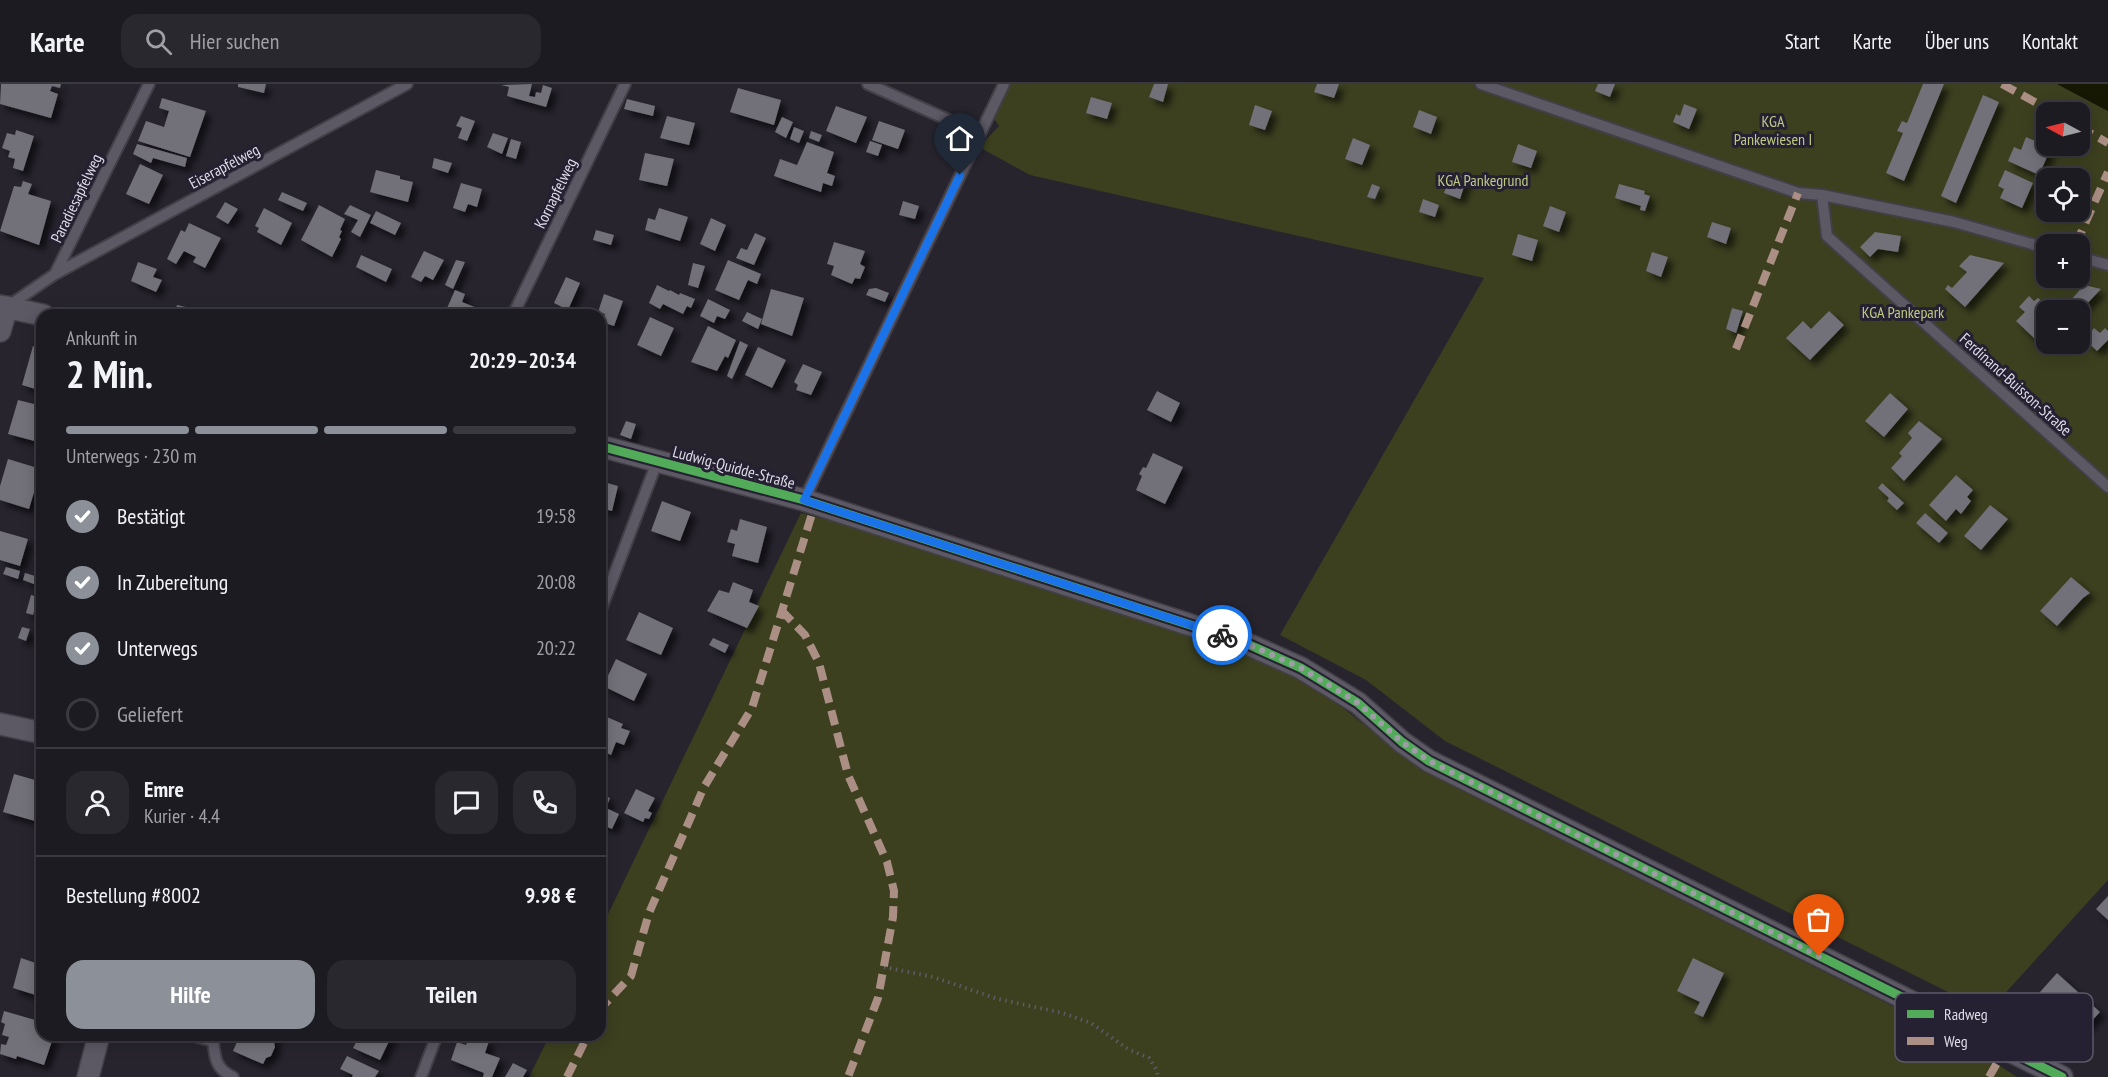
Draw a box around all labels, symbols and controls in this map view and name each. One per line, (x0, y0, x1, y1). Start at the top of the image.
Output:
search box (121, 14, 541, 68)
text: Karte (30, 23, 85, 60)
icon: search (142, 25, 175, 58)
text: Hier suchen (190, 27, 279, 55)
text: Start (1785, 28, 1820, 55)
text: Karte (1853, 28, 1892, 55)
text: Über uns (1925, 28, 1989, 55)
text: Kontakt (2022, 28, 2078, 55)
north arrow (2036, 102, 2090, 156)
map controls (2036, 102, 2090, 354)
park label: KGA Pankewiesen I (1734, 111, 1812, 149)
pin (934, 113, 985, 175)
icon: home (943, 122, 976, 155)
street label: Eiserapfelweg (185, 139, 263, 193)
street label: Paradiesapfelweg (46, 150, 106, 246)
street label: Kornapfelweg (529, 155, 581, 231)
button: locate (2036, 168, 2090, 222)
park label: KGA Pankegrund (1438, 170, 1528, 190)
button: + (2036, 234, 2090, 288)
button: − (2036, 300, 2090, 354)
park label: KGA Pankepark (1862, 302, 1945, 322)
text: Ankunft in (66, 325, 137, 351)
street label: Ferdinand-Buisson-Straße (1956, 328, 2076, 440)
text: 20:29–20:34 (469, 346, 576, 374)
text: 2 Min. (66, 348, 153, 399)
street label: Ludwig-Quidde-Straße (671, 441, 797, 493)
text: Unterwegs · 230 m (66, 443, 196, 469)
icon: check (66, 500, 99, 533)
text: Bestätigt (117, 502, 185, 530)
text: 19:58 (536, 503, 576, 529)
icon: check (66, 566, 99, 599)
text: In Zubereitung (117, 568, 228, 596)
text: 20:08 (536, 569, 576, 595)
courier (1192, 605, 1252, 665)
icon: bike (1206, 619, 1239, 652)
icon: check (66, 632, 99, 665)
text: Unterwegs (117, 634, 198, 662)
text: 20:22 (536, 635, 576, 661)
text: Geliefert (117, 700, 183, 728)
button: person (66, 771, 129, 834)
button: chat (435, 771, 498, 834)
button: phone (513, 771, 576, 834)
text: Emre (144, 775, 184, 803)
text: Kurier · 4.4 (144, 803, 220, 829)
text: Bestellung #8002 (66, 881, 201, 909)
text: 9.98 € (525, 881, 576, 909)
pin (1793, 894, 1844, 956)
icon: bag (1802, 903, 1835, 936)
button: Hilfe (66, 960, 315, 1029)
button: Teilen (327, 960, 576, 1029)
legend (1895, 993, 2093, 1062)
text: Radweg (1944, 1004, 1988, 1024)
text: Weg (1944, 1031, 1968, 1051)

